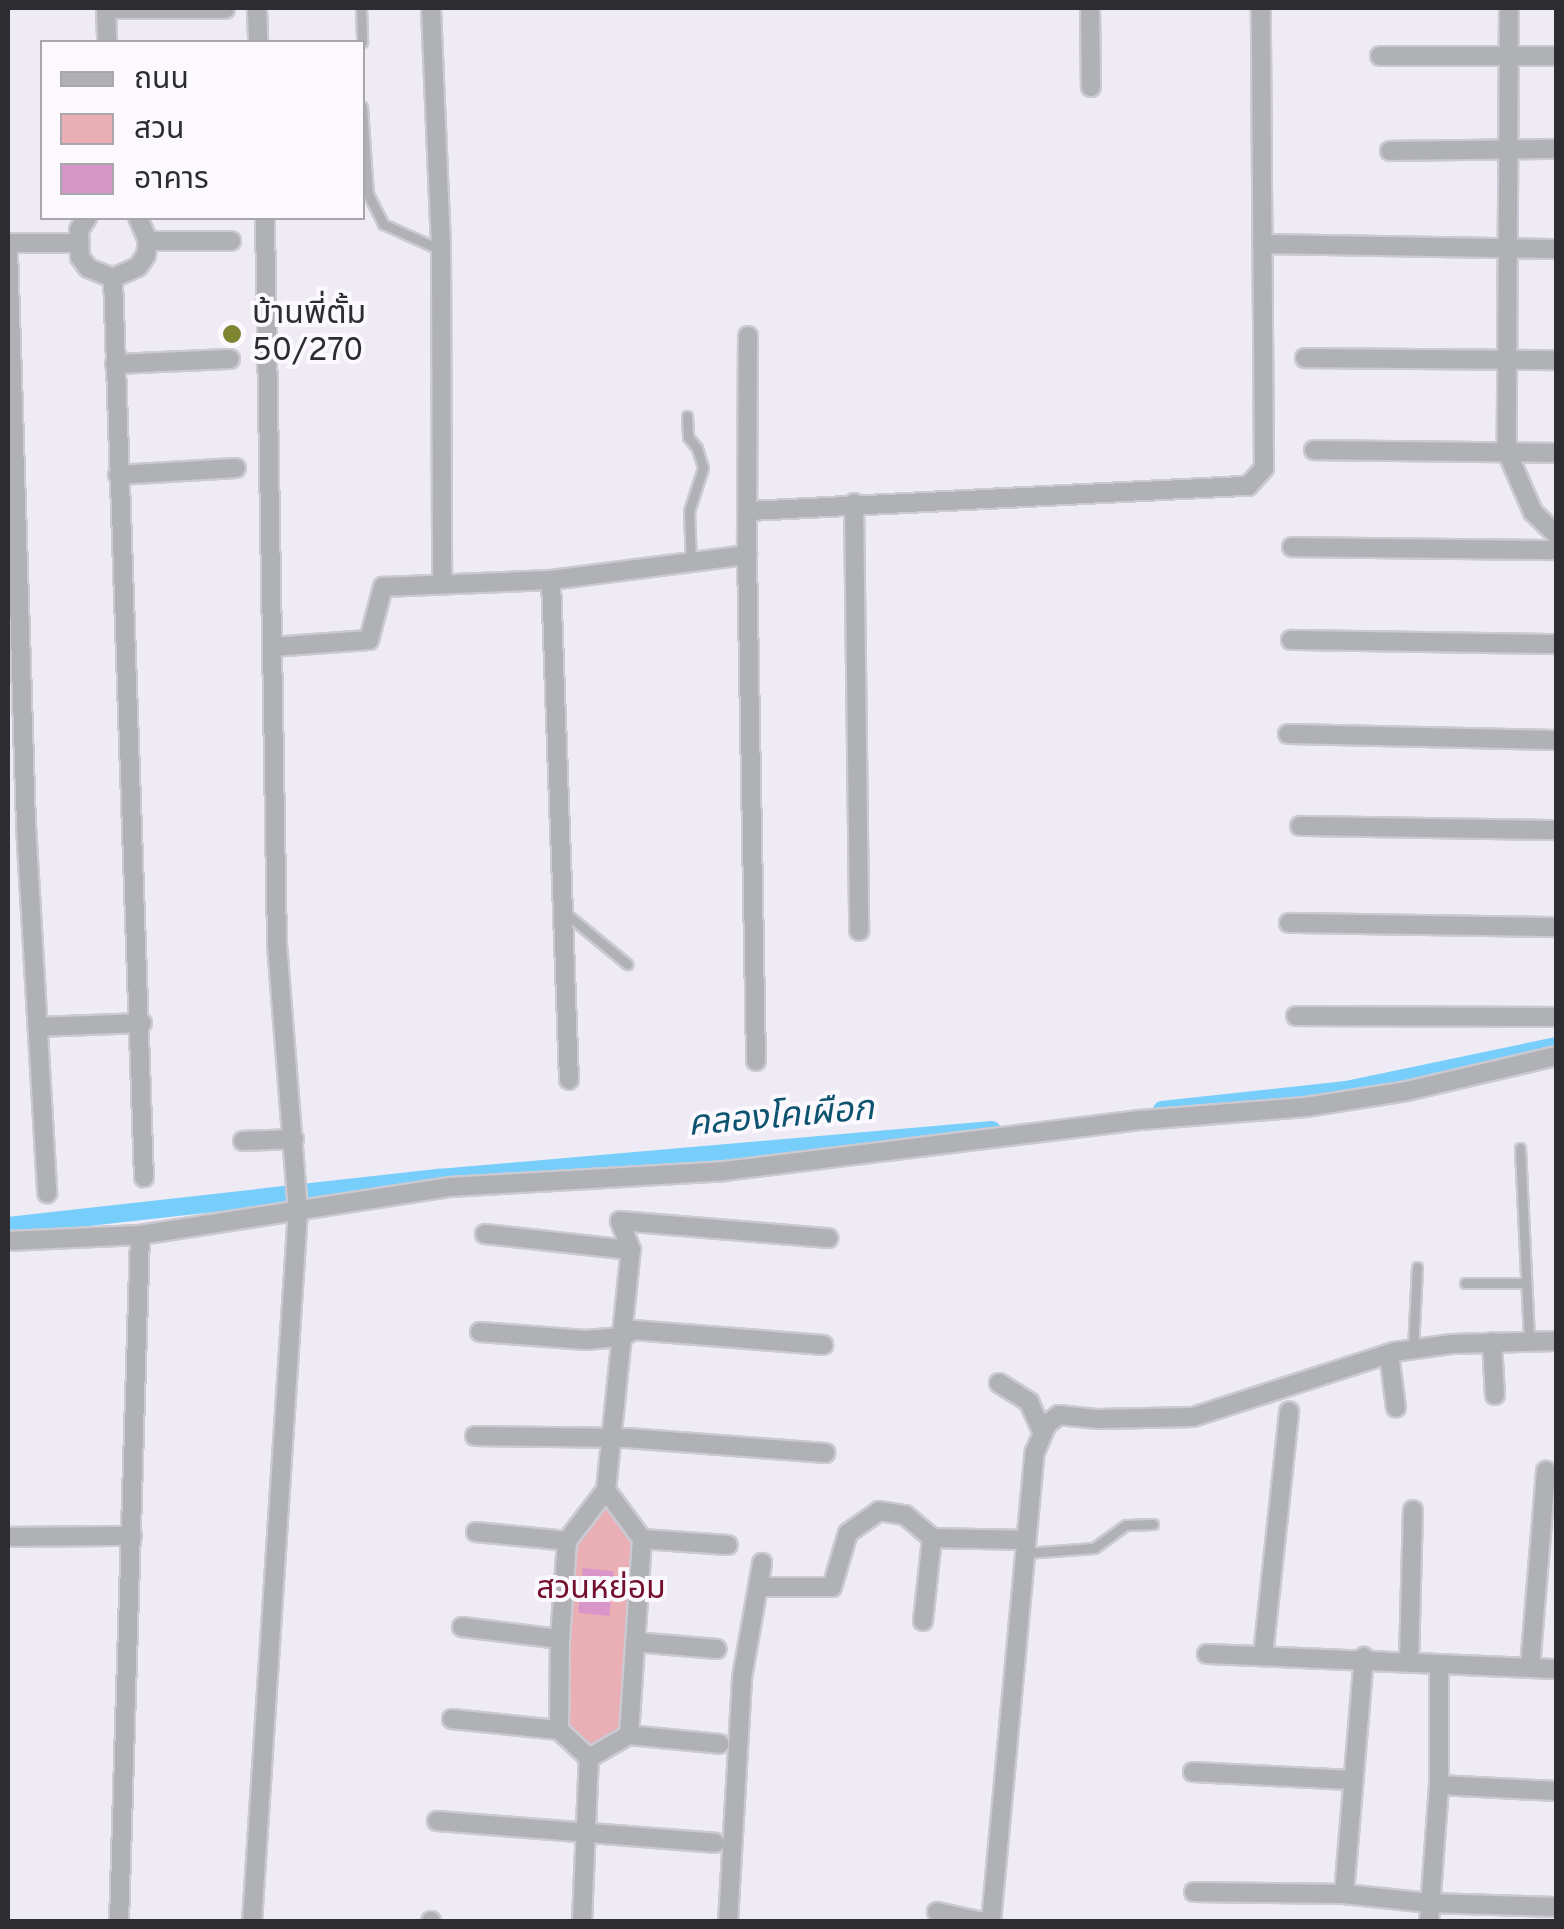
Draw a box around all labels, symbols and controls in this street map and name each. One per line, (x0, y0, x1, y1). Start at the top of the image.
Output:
legend (40, 40, 365, 220)
text: ถนน (134, 62, 189, 99)
text: สวน (134, 112, 184, 149)
text: อาคาร (134, 162, 209, 199)
place label: บ้านพี่ตั้ม 50/270 (252, 297, 366, 372)
marker: บ้านพี่ตั้ม 50/270 (221, 323, 243, 345)
water label: คลองโคเผือก (686, 1089, 876, 1147)
park label: สวนหย่อม (536, 1571, 666, 1609)

